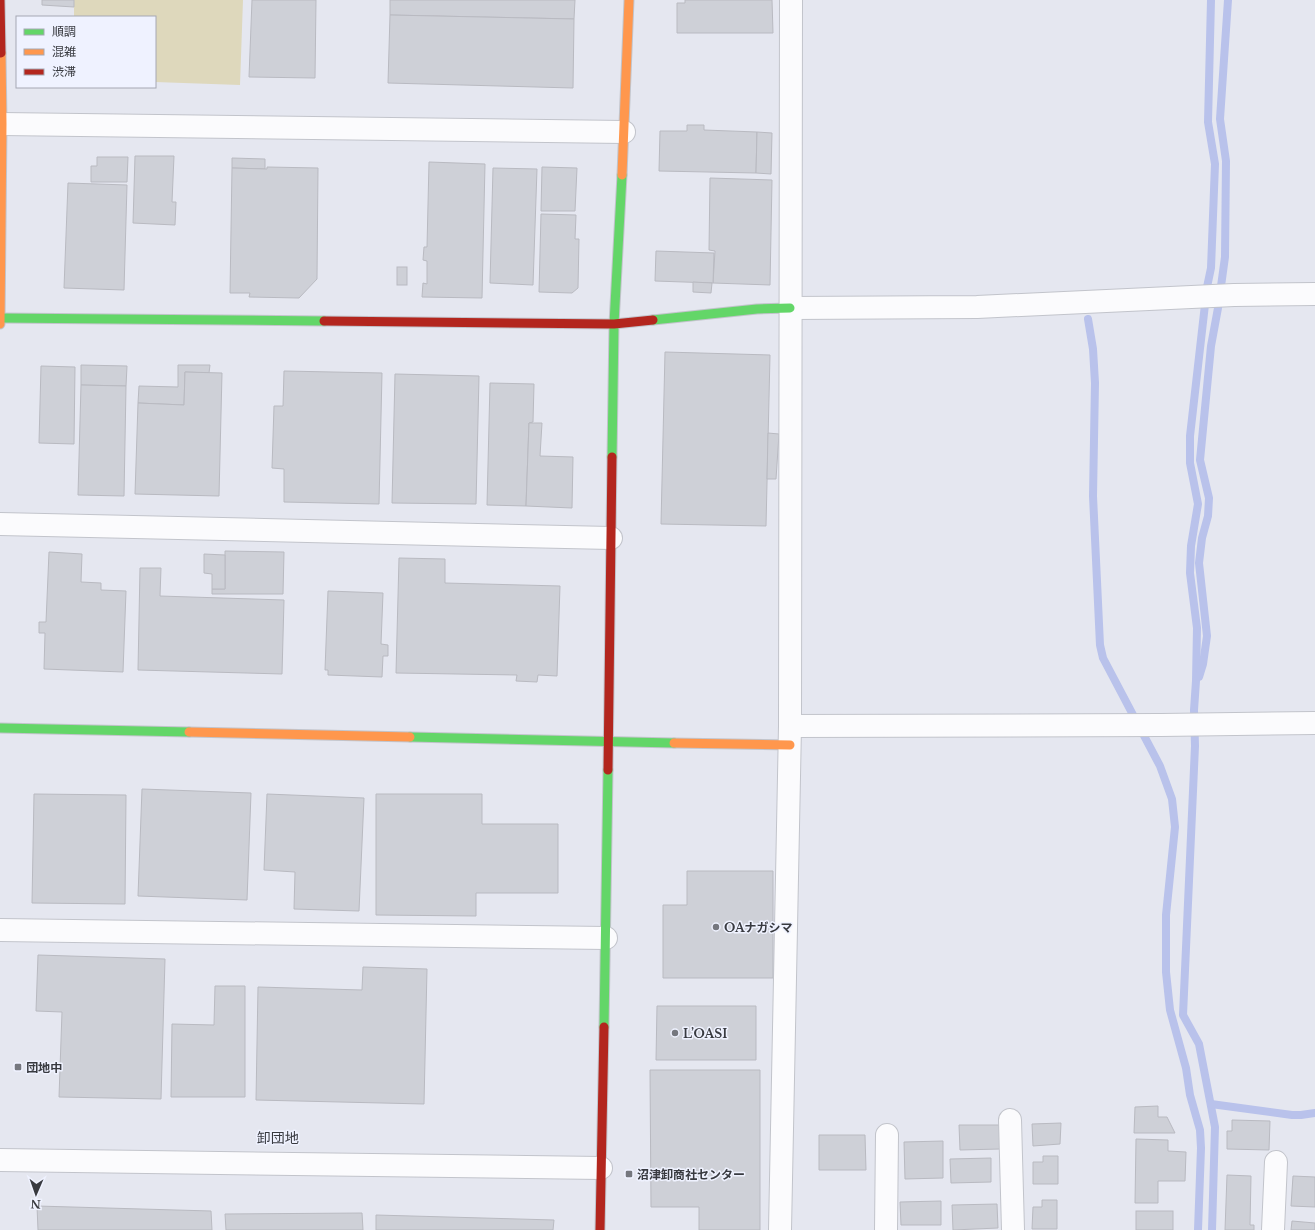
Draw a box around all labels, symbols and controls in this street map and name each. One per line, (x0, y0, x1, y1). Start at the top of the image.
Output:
legend (16, 16, 156, 88)
text: 順調 (52, 24, 76, 39)
text: 混雑 (52, 44, 76, 59)
text: 渋滞 (52, 64, 76, 79)
place label: OAナガシマ (724, 920, 793, 935)
marker: OAナガシマ (711, 922, 721, 932)
place label: L’OASI (683, 1026, 727, 1041)
marker: L’OASI (670, 1028, 680, 1038)
place label: 団地中 (26, 1060, 62, 1075)
marker: 団地中 (13, 1062, 23, 1072)
district label: 卸団地 (257, 1129, 299, 1147)
place label: 沼津卸商社センター (637, 1167, 745, 1182)
marker: 沼津卸商社センター (624, 1169, 634, 1179)
north arrow (16, 1174, 56, 1214)
text: N (30, 1197, 41, 1211)

